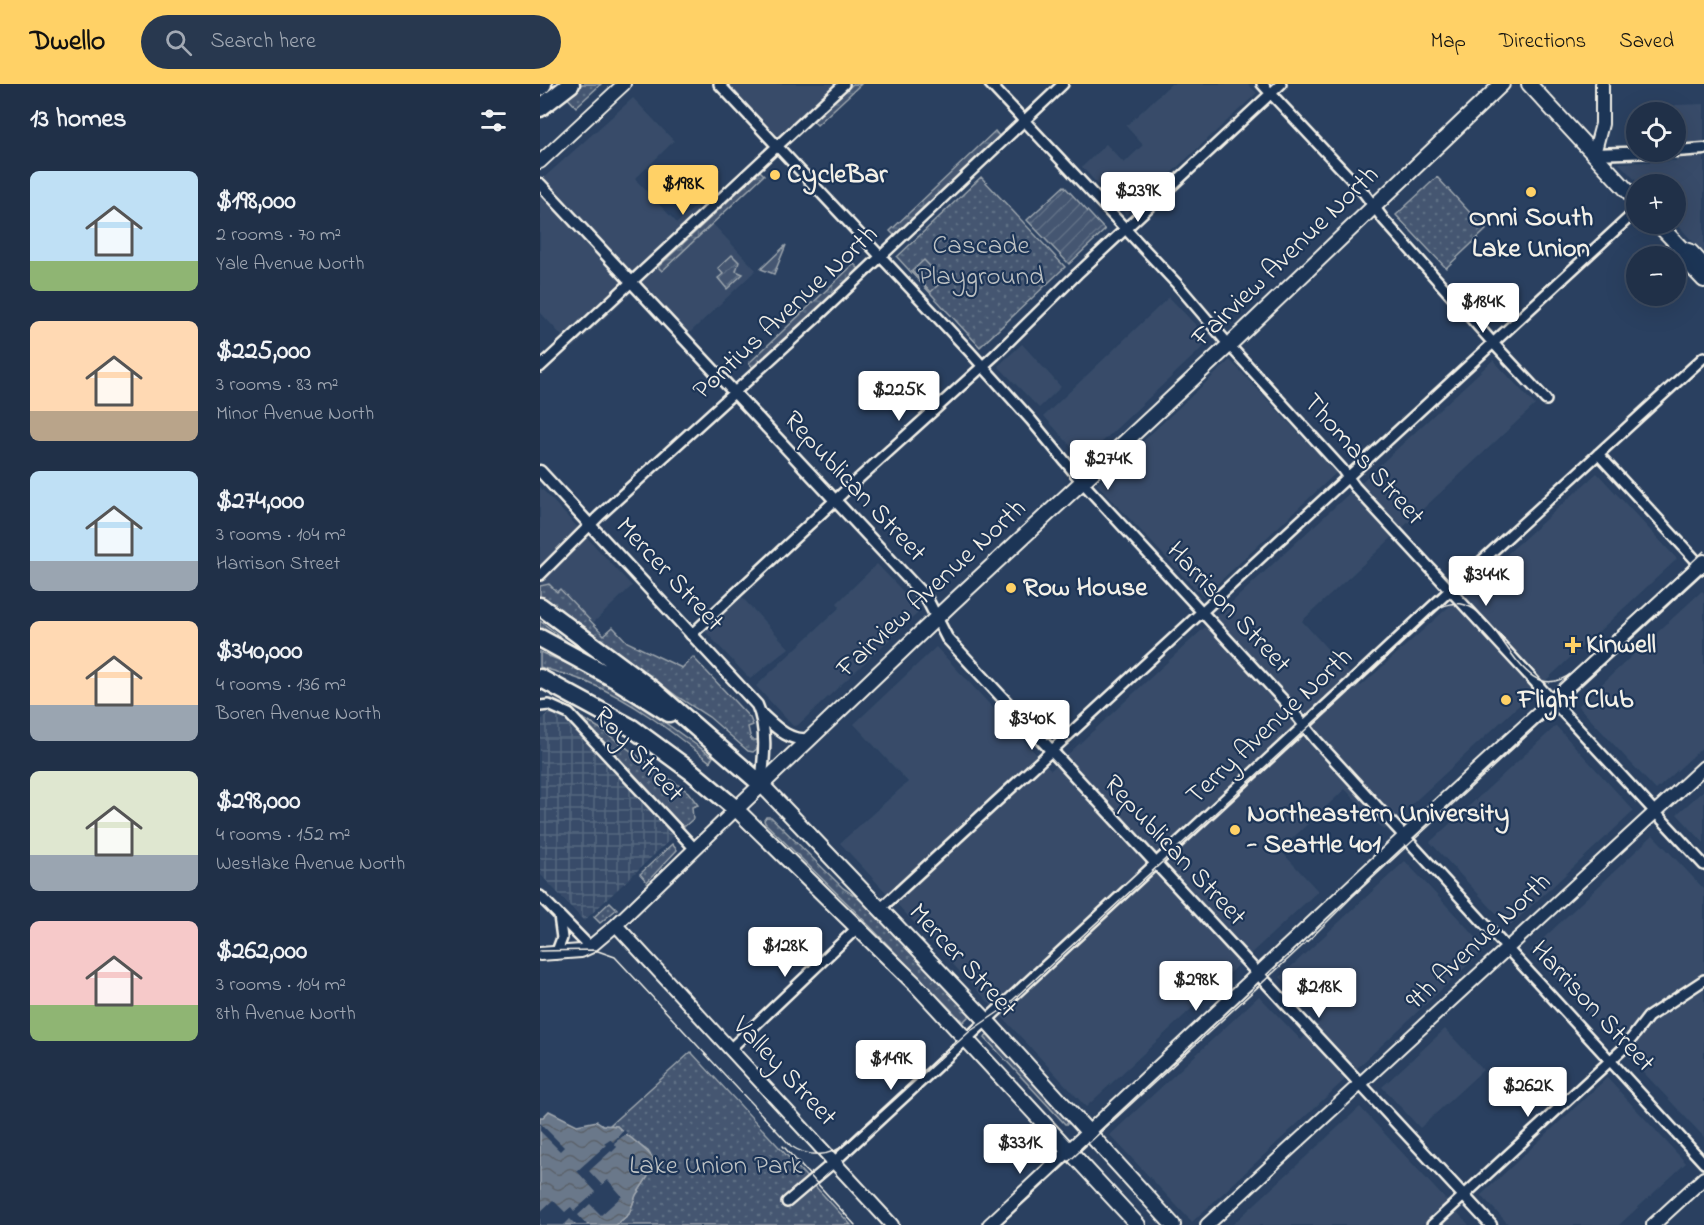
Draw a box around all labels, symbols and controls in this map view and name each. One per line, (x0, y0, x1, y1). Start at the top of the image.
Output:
search box (141, 15, 561, 69)
text: Dwello (30, 22, 105, 63)
icon: search (162, 26, 195, 59)
text: Search here (210, 26, 316, 58)
text: Map (1430, 27, 1466, 57)
text: Directions (1499, 27, 1586, 57)
text: Saved (1619, 27, 1674, 57)
text: 13 homes (30, 101, 126, 139)
map controls (1626, 102, 1686, 306)
button: locate (1626, 102, 1686, 162)
icon: filters (477, 104, 510, 137)
place label: CycleBar (787, 156, 888, 195)
street label: Fairview Avenue North (1183, 157, 1388, 358)
pin: $198K (641, 165, 725, 216)
marker: CycleBar (768, 168, 782, 182)
text: $198K (662, 170, 704, 199)
pin: $239K (1096, 172, 1180, 223)
button: + (1626, 174, 1686, 234)
text: $239K (1115, 177, 1161, 206)
text: $198,000 (216, 183, 296, 221)
marker: Onni South Lake Union (1524, 185, 1538, 199)
icon: home (78, 195, 150, 267)
place label: Onni South Lake Union (1469, 199, 1593, 269)
street label: Pontius Avenue North (685, 216, 887, 410)
text: 2 rooms · 70 m² (216, 221, 341, 250)
park label: Cascade Playground (918, 227, 1044, 297)
button: − (1626, 246, 1686, 306)
text: Yale Avenue North (216, 250, 364, 279)
pin: $184K (1441, 283, 1525, 334)
text: $184K (1461, 288, 1505, 317)
text: $225,000 (216, 333, 311, 371)
icon: home (78, 345, 150, 417)
text: 3 rooms · 83 m² (216, 371, 338, 400)
pin: $225K (857, 371, 941, 422)
text: $225K (872, 376, 926, 405)
street label: Thomas Street (1293, 385, 1433, 535)
text: Minor Avenue North (216, 400, 374, 429)
street label: Republican Street (773, 403, 935, 571)
pin: $274K (1066, 440, 1150, 491)
text: $274K (1084, 445, 1132, 474)
text: $274,000 (216, 483, 304, 521)
street label: Fairview Avenue North (828, 490, 1036, 688)
icon: home (78, 495, 150, 567)
street label: Mercer Street (606, 509, 732, 641)
text: 3 rooms · 104 m² (216, 521, 346, 550)
street label: Harrison Street (1157, 533, 1299, 683)
text: Harrison Street (216, 550, 340, 579)
pin: $344K (1444, 556, 1528, 607)
text: $344K (1463, 561, 1509, 590)
place label: Row House (1023, 569, 1148, 608)
marker: Row House (1004, 581, 1018, 595)
place label: Kinwell (1586, 626, 1656, 665)
text: $340,000 (216, 633, 303, 671)
marker: Kinwell (1564, 636, 1582, 654)
street label: Terry Avenue North (1178, 639, 1362, 815)
icon: home (78, 645, 150, 717)
text: 4 rooms · 136 m² (216, 671, 346, 700)
place label: Flight Club (1516, 681, 1634, 721)
marker: Flight Club (1499, 693, 1513, 707)
street label: Roy Street (583, 698, 693, 812)
text: Boren Avenue North (216, 700, 381, 729)
pin: $340K (990, 700, 1074, 751)
text: $340K (1009, 705, 1055, 734)
street label: Republican Street (1093, 767, 1255, 935)
text: $298,000 (216, 783, 300, 821)
icon: home (78, 795, 150, 867)
place label: Northeastern University - Seattle 401 (1246, 795, 1509, 865)
text: 4 rooms · 152 m² (216, 821, 350, 850)
marker: Northeastern University - Seattle 401 (1228, 823, 1242, 837)
text: Westlake Avenue North (216, 850, 405, 879)
street label: 9th Avenue North (1397, 864, 1561, 1020)
street label: Mercer Street (899, 895, 1025, 1027)
pin: $128K (743, 927, 827, 978)
text: $128K (762, 932, 808, 961)
street label: Harrison Street (1521, 932, 1663, 1082)
text: $262,000 (216, 933, 307, 971)
icon: home (78, 945, 150, 1017)
pin: $298K (1154, 961, 1238, 1012)
text: $298K (1173, 966, 1219, 995)
pin: $218K (1277, 968, 1361, 1019)
text: 3 rooms · 104 m² (216, 971, 346, 1000)
text: $218K (1296, 973, 1342, 1002)
text: 8th Avenue North (216, 1000, 356, 1029)
street label: Valley Street (722, 1007, 845, 1136)
pin: $149K (849, 1040, 933, 1091)
text: $149K (870, 1045, 912, 1074)
pin: $262K (1486, 1067, 1570, 1118)
text: $262K (1503, 1072, 1553, 1101)
pin: $331K (978, 1124, 1062, 1175)
text: $331K (998, 1129, 1042, 1158)
park label: Lake Union Park (629, 1147, 803, 1186)

